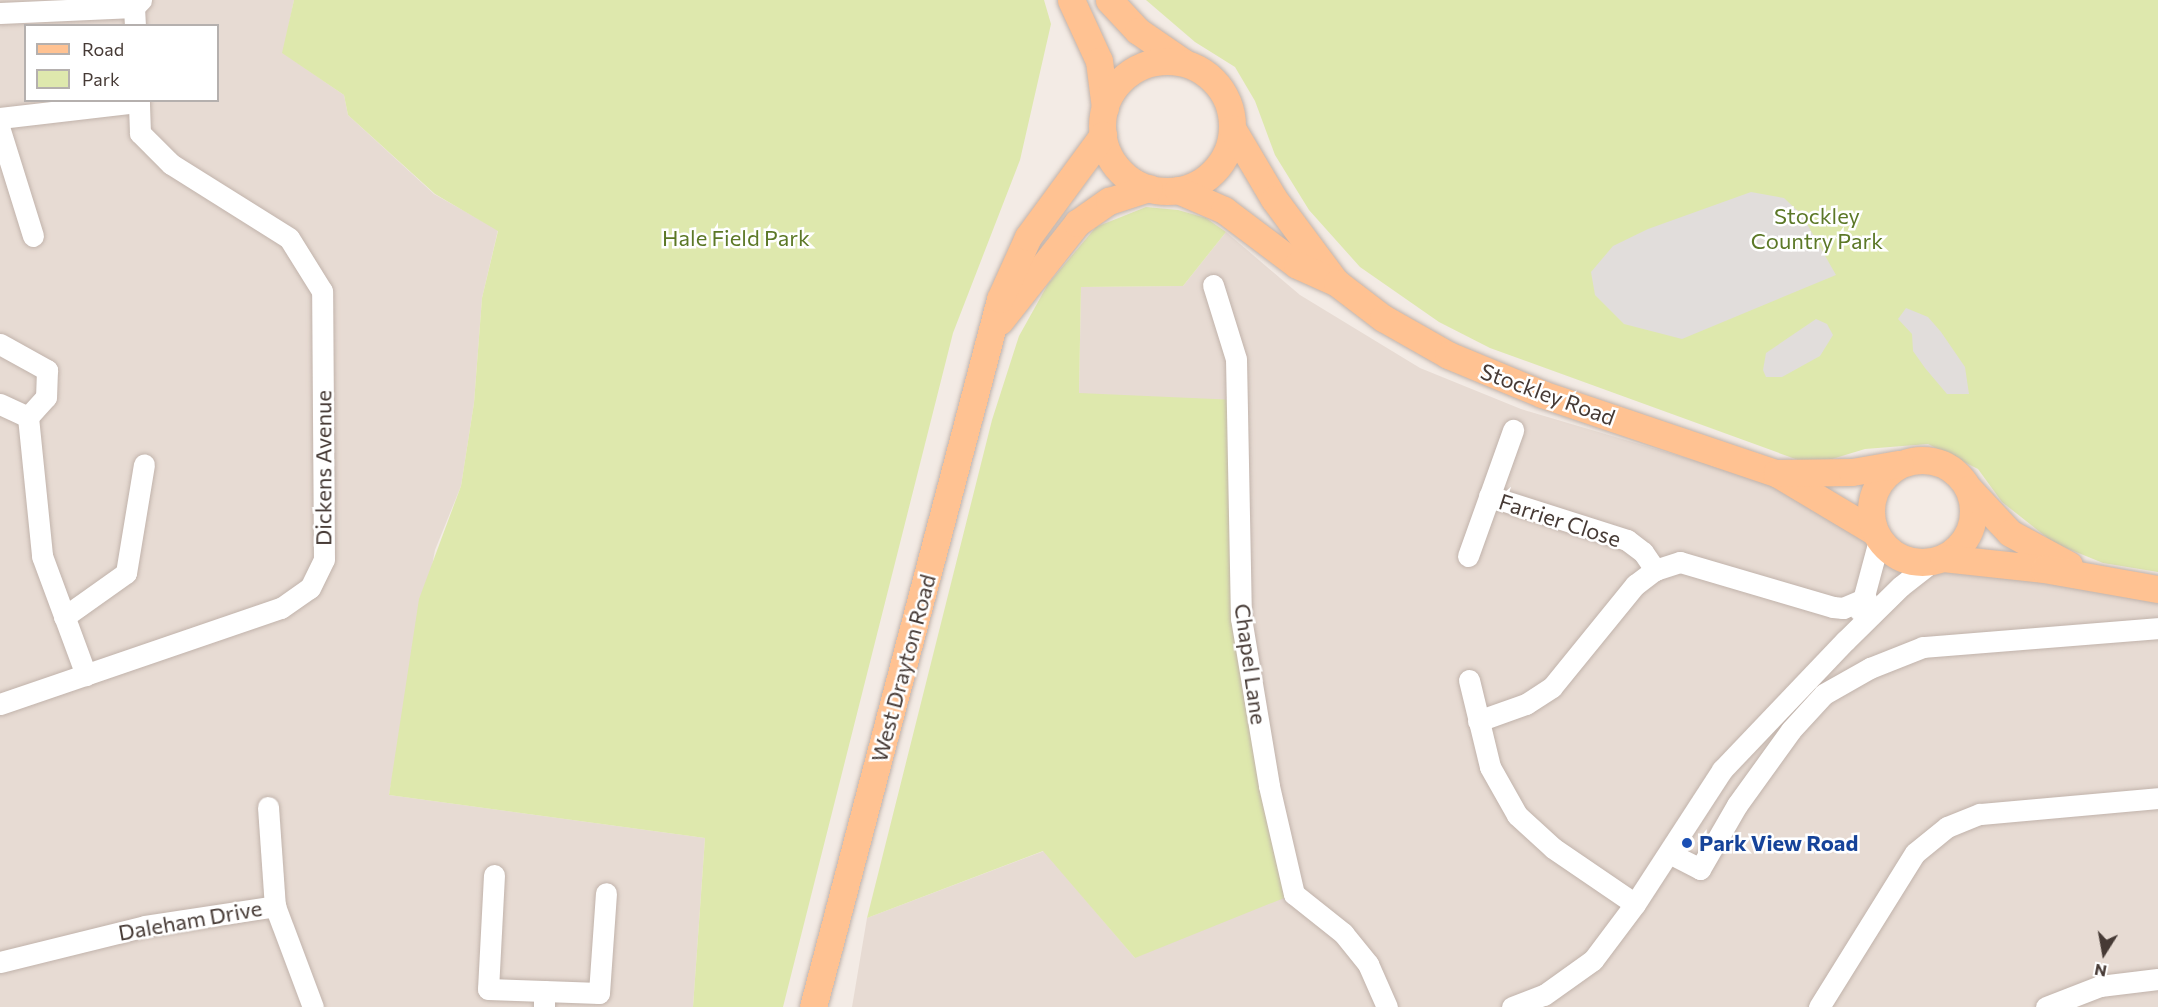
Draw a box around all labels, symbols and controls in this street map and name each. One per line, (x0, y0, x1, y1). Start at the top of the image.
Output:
legend (24, 24, 219, 102)
text: Road (82, 38, 124, 60)
text: Park (82, 68, 120, 90)
park label: Stockley Country Park (1751, 202, 1883, 254)
park label: Hale Field Park (662, 225, 810, 251)
street label: Stockley Road (1477, 357, 1619, 431)
street label: Dickens Avenue (310, 390, 336, 546)
street label: Farrier Close (1496, 488, 1624, 552)
street label: West Drayton Road (865, 571, 941, 765)
street label: Chapel Lane (1229, 602, 1273, 726)
place label: Park View Road (1699, 830, 1858, 856)
marker: Park View Road (1680, 836, 1694, 850)
street label: Daleham Drive (116, 894, 264, 946)
north arrow (2074, 923, 2134, 983)
text: N (2093, 961, 2108, 982)

